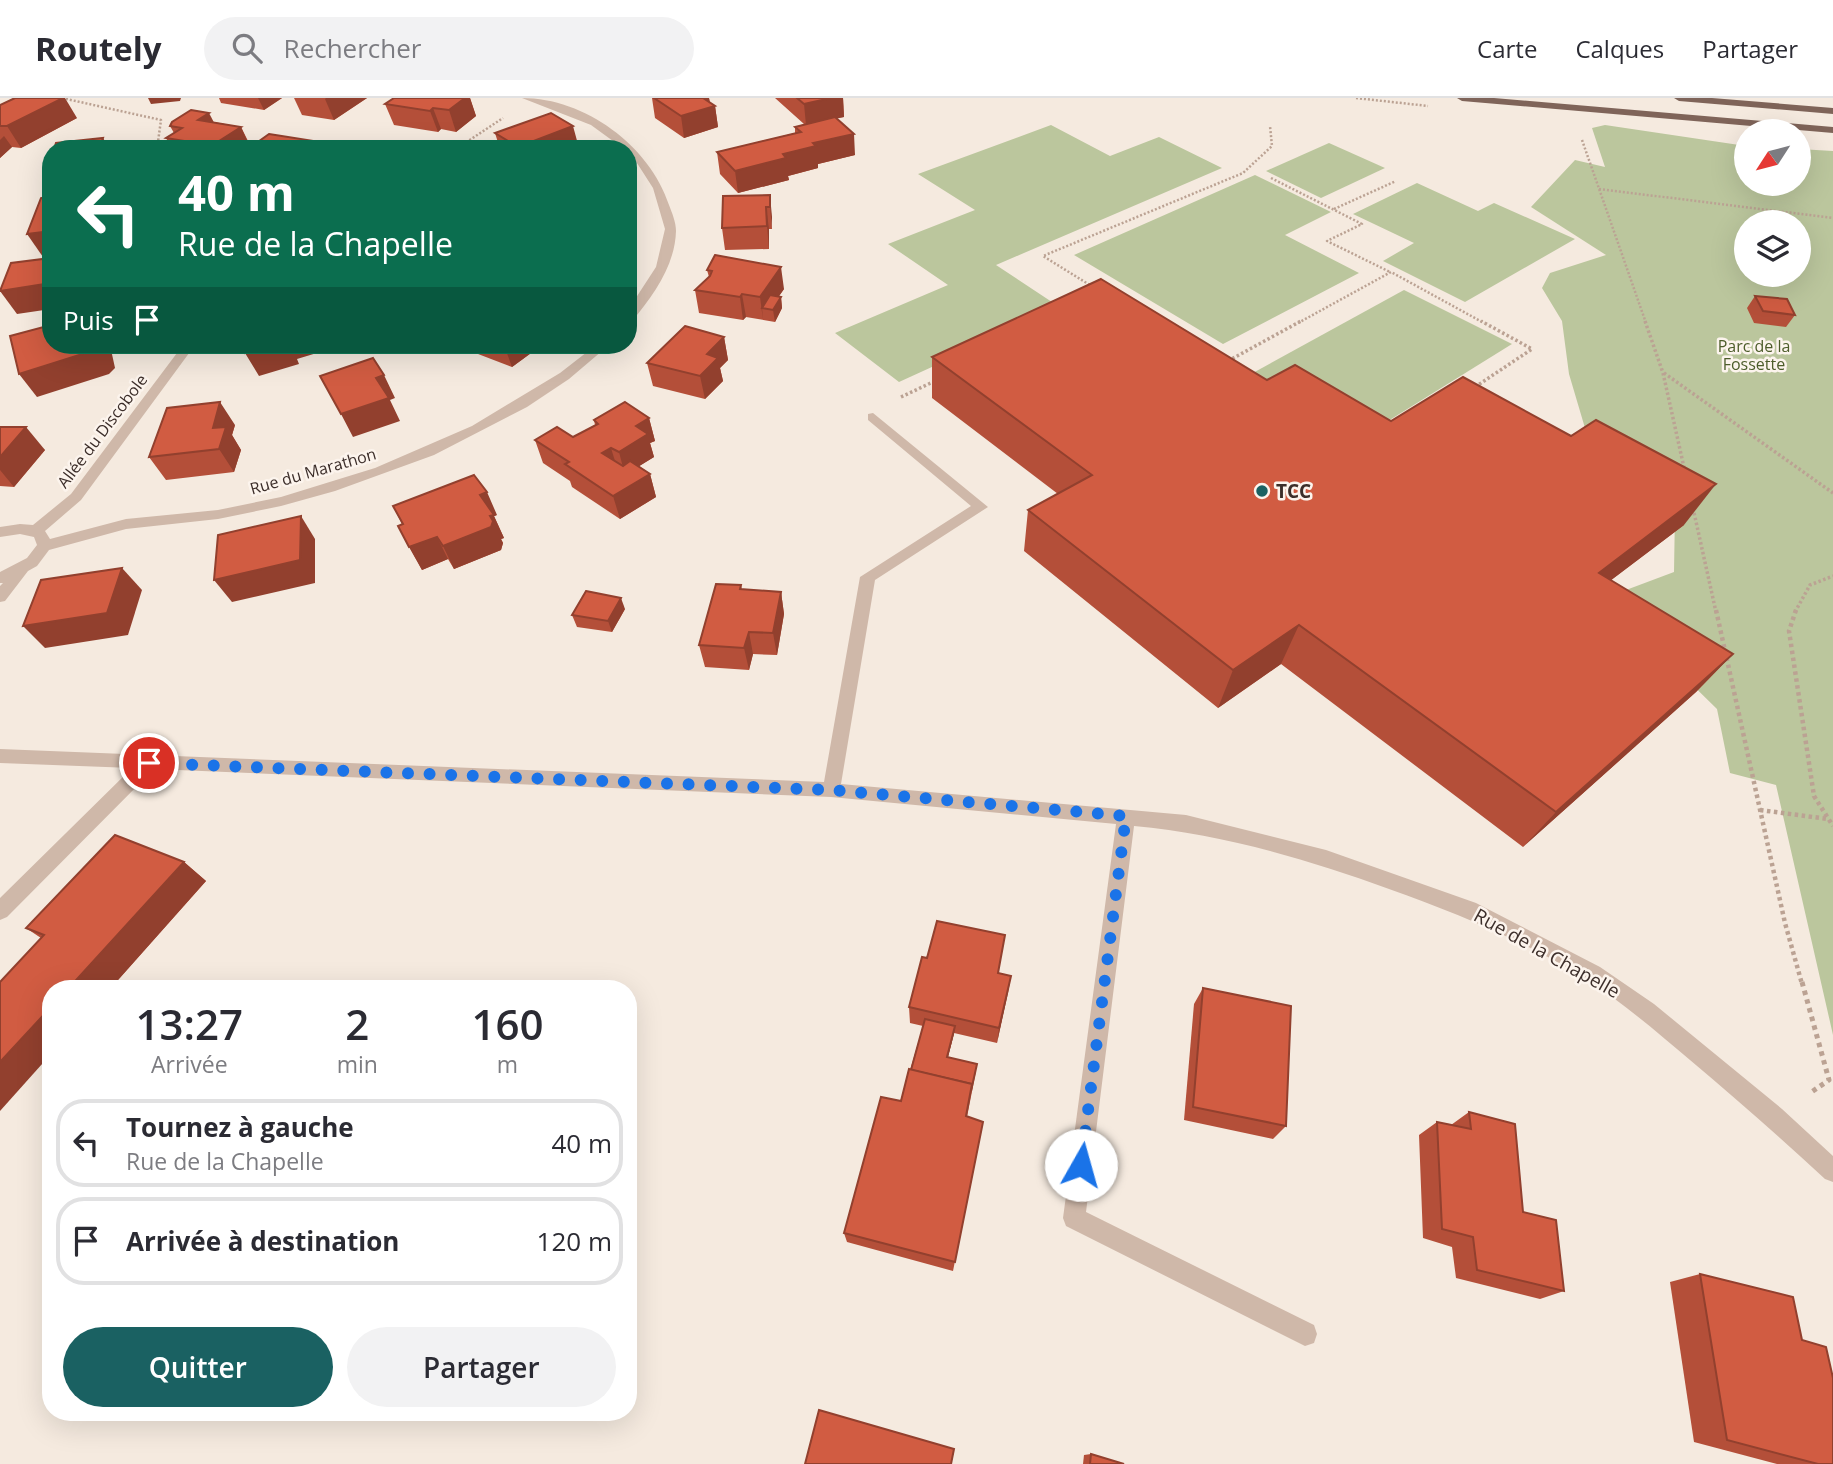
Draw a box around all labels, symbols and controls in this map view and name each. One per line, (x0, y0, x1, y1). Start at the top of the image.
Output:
search box (204, 17, 694, 80)
text: Routely (35, 26, 162, 71)
icon: search (228, 29, 266, 67)
text: Rechercher (284, 30, 421, 66)
text: Carte (1477, 32, 1537, 65)
text: Calques (1575, 32, 1664, 65)
text: Partager (1702, 32, 1798, 65)
north arrow (1734, 119, 1811, 196)
map controls (1734, 119, 1811, 287)
text: 40 m (178, 159, 295, 225)
icon: left (63, 168, 154, 259)
button: layers (1734, 210, 1811, 287)
text: Rue de la Chapelle (178, 222, 453, 265)
icon: arrive (128, 301, 166, 339)
text: Puis (63, 302, 114, 338)
park label: Parc de la Fossette (1718, 335, 1790, 375)
street label: Allée du Discobole (52, 370, 152, 492)
street label: Rue du Marathon (247, 442, 379, 500)
place label: TCC (1276, 478, 1311, 504)
marker: TCC (1254, 483, 1270, 499)
pin (119, 733, 179, 793)
icon: arrive (130, 744, 168, 782)
street label: Rue de la Chapelle (1469, 902, 1625, 1004)
text: 13:27 (136, 995, 243, 1052)
text: 2 (345, 995, 369, 1052)
text: 160 (471, 995, 543, 1052)
text: Arrivée (151, 1048, 228, 1080)
text: min (337, 1048, 378, 1080)
text: m (497, 1048, 518, 1080)
text: Tournez à gauche (126, 1109, 354, 1145)
icon: left (67, 1124, 105, 1162)
text: 40 m (551, 1125, 612, 1161)
position arrow (1044, 1128, 1118, 1202)
text: Rue de la Chapelle (126, 1145, 324, 1177)
icon: arrive (67, 1222, 105, 1260)
text: Arrivée à destination (126, 1223, 399, 1259)
text: 120 m (537, 1223, 612, 1259)
button: Quitter (63, 1327, 333, 1407)
button: Partager (347, 1327, 616, 1407)

